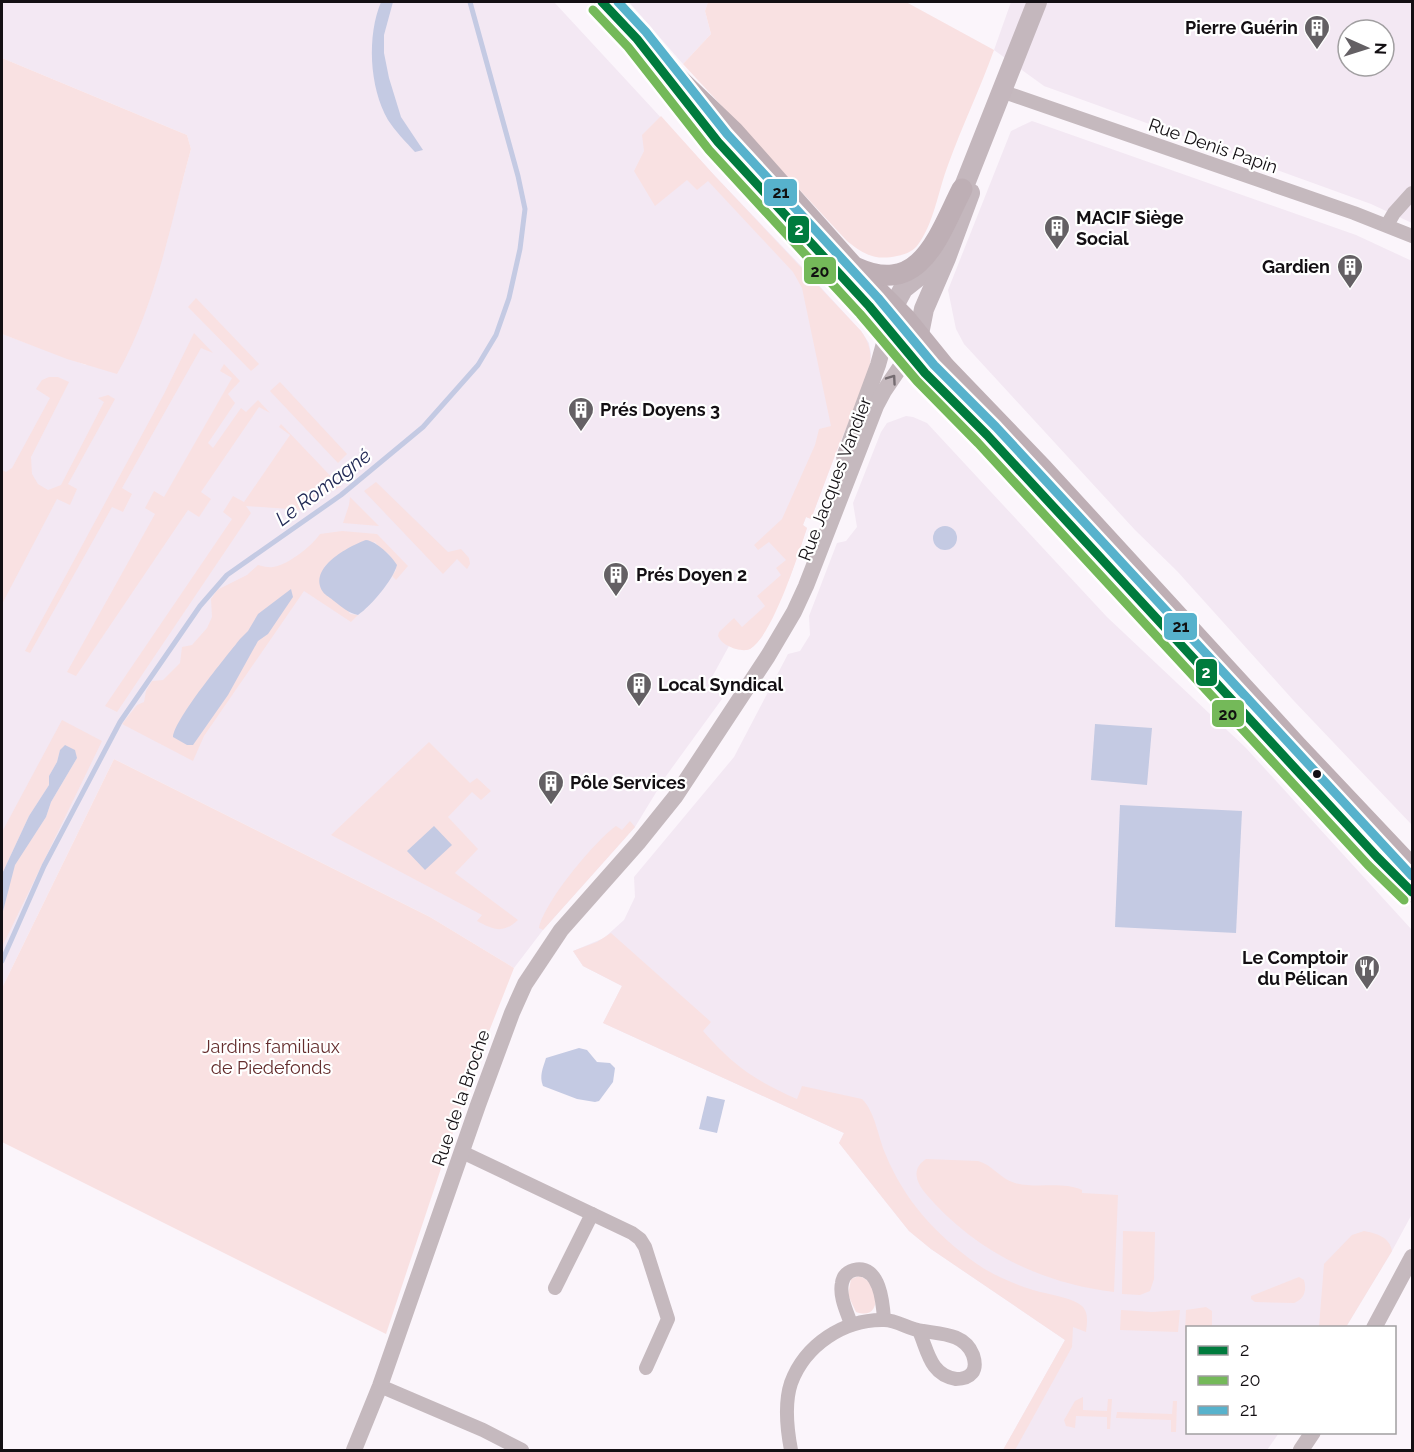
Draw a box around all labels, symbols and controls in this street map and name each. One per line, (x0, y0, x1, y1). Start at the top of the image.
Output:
building icon: Pierre Guérin (1302, 13, 1332, 51)
place label: Pierre Guérin (1185, 17, 1298, 38)
north arrow (1336, 18, 1396, 78)
text: N (1371, 42, 1390, 55)
street label: Rue Denis Papin (1146, 114, 1280, 177)
line badge: 21 (763, 178, 798, 207)
text: 21 (773, 183, 790, 202)
place label: MACIF Siège Social (1076, 207, 1184, 249)
building icon: MACIF Siège Social (1042, 213, 1072, 251)
line badge: 2 (787, 215, 810, 244)
text: 2 (794, 220, 804, 239)
building icon: Gardien (1335, 252, 1365, 290)
line badge: 20 (803, 256, 837, 285)
place label: Gardien (1262, 256, 1330, 277)
text: 20 (811, 262, 830, 281)
one-way arrow (885, 375, 896, 386)
street label: Rue Jacques Vandier (794, 393, 876, 564)
building icon: Prés Doyens 3 (566, 395, 596, 433)
place label: Prés Doyens 3 (600, 399, 720, 420)
water label: Le Romagné (271, 443, 376, 531)
building icon: Prés Doyen 2 (601, 560, 631, 598)
place label: Prés Doyen 2 (636, 564, 747, 585)
line badge: 21 (1163, 612, 1198, 641)
text: 21 (1173, 617, 1190, 636)
line badge: 2 (1195, 658, 1218, 687)
text: 2 (1201, 663, 1211, 682)
building icon: Local Syndical (624, 670, 654, 708)
place label: Local Syndical (658, 674, 784, 695)
line badge: 20 (1211, 699, 1245, 728)
text: 20 (1219, 705, 1238, 724)
building icon: Pôle Services (536, 768, 566, 806)
unlabelled marker (1311, 768, 1323, 780)
place label: Pôle Services (570, 772, 686, 793)
place label: Le Comptoir du Pélican (1242, 947, 1348, 989)
restaurant icon: Le Comptoir du Pélican (1352, 953, 1382, 991)
street label: Rue de la Broche (427, 1027, 494, 1169)
park label: Jardins familiaux de Piedefonds (202, 1036, 340, 1078)
legend (1186, 1326, 1396, 1434)
text: 2 (1240, 1339, 1249, 1360)
text: 20 (1240, 1369, 1260, 1390)
text: 21 (1240, 1399, 1257, 1420)

